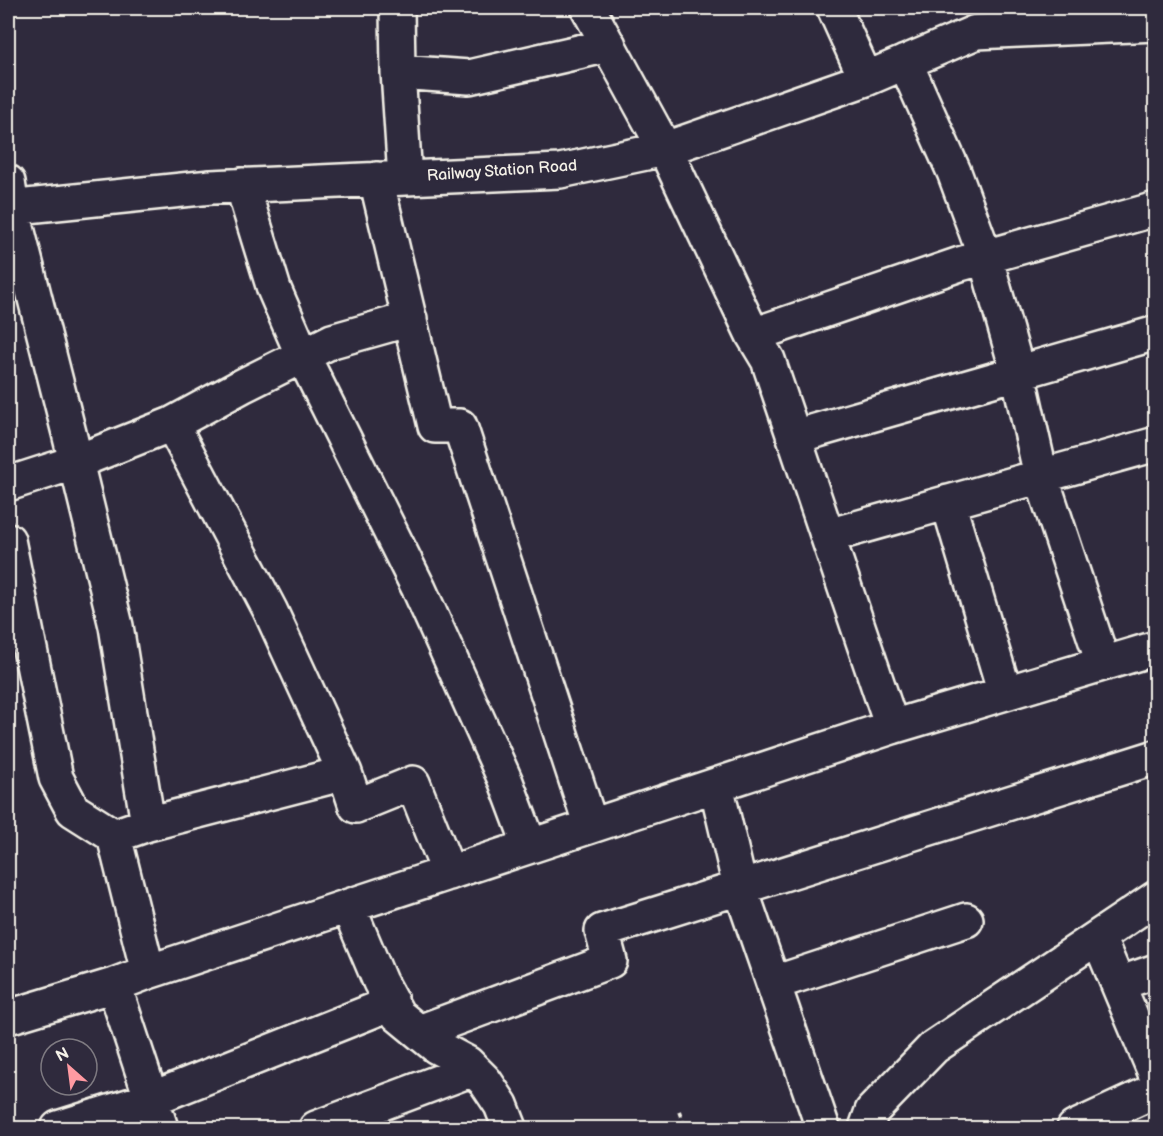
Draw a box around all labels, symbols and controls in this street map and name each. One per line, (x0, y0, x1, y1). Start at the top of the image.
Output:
street label: Railway Station Road (426, 156, 578, 186)
north arrow (39, 1037, 99, 1097)
text: N (53, 1044, 72, 1066)

